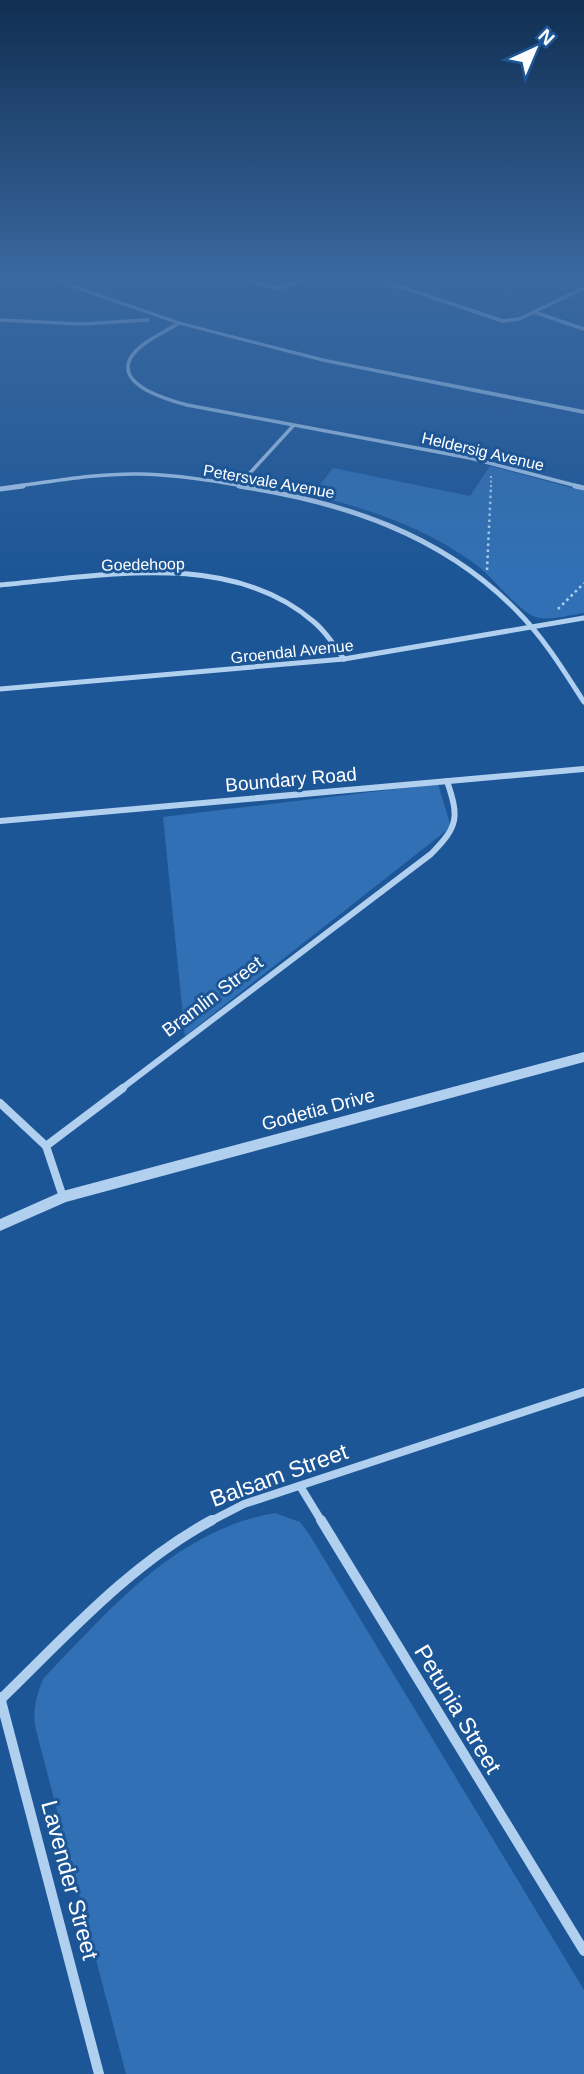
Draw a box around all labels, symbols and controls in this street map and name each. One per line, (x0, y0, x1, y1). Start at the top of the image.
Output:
north arrow (500, 14, 570, 84)
text: N (534, 25, 559, 49)
street label: Heldersig Avenue (420, 429, 546, 474)
street label: Petersvale Avenue (202, 462, 336, 501)
street label: Goedehoop (101, 555, 185, 574)
street label: Groendal Avenue (230, 637, 354, 666)
street label: Boundary Road (224, 763, 358, 796)
street label: Bramlin Street (158, 951, 267, 1041)
street label: Godetia Drive (259, 1084, 377, 1135)
street label: Balsam Street (207, 1438, 352, 1512)
street label: Petunia Street (409, 1640, 507, 1779)
street label: Lavender Street (36, 1798, 104, 1963)

